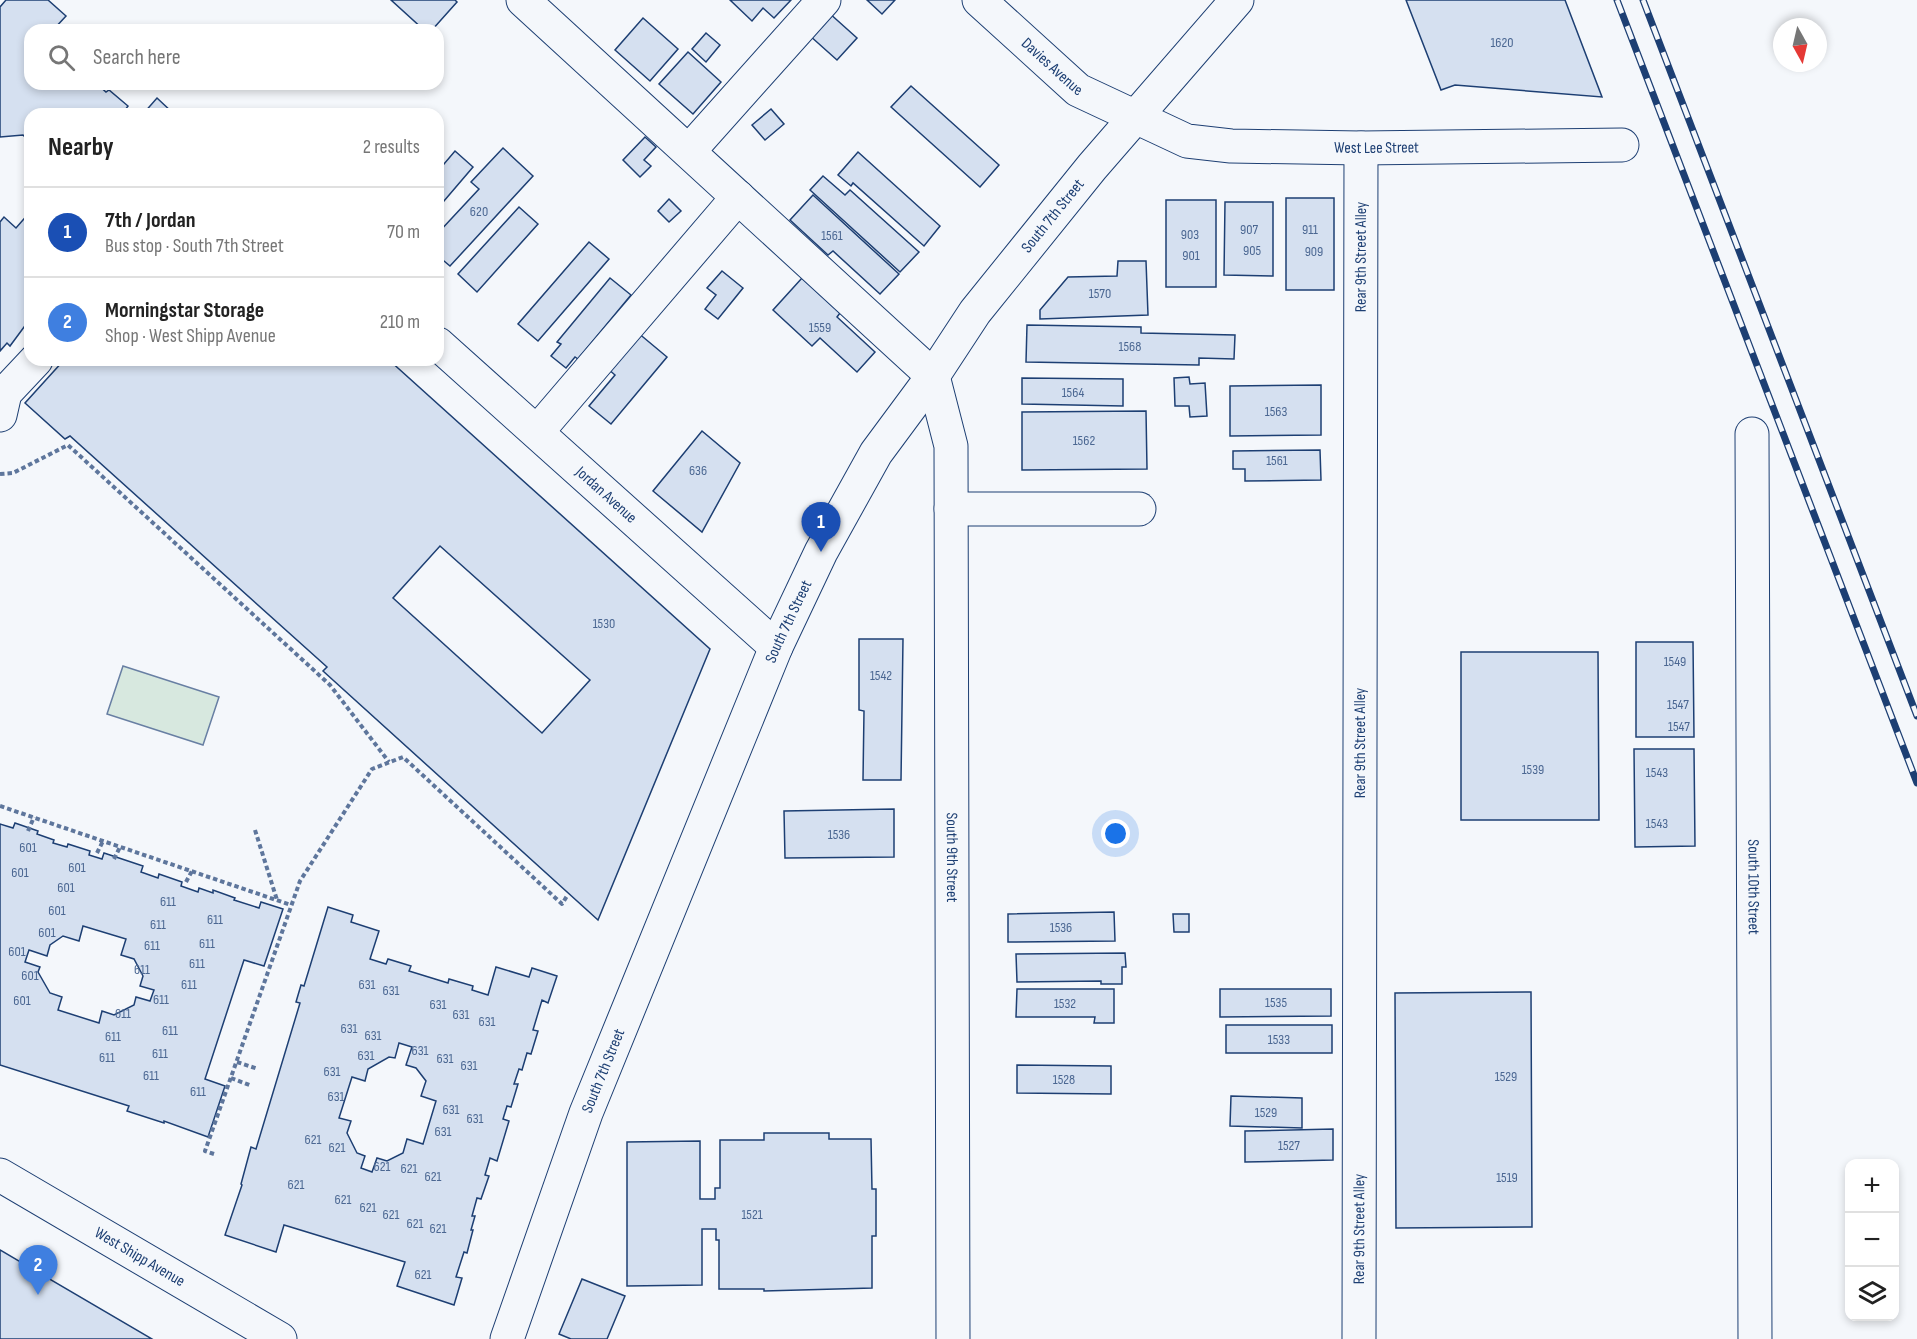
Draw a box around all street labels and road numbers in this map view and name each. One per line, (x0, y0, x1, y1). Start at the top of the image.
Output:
street label: Davies Avenue (1017, 34, 1085, 100)
street label: West Lee Street (1334, 138, 1419, 158)
street label: South 7th Street (1017, 175, 1088, 256)
street label: Rear 9th Street Alley (1351, 202, 1370, 312)
street label: Jordan Avenue (571, 462, 641, 527)
street label: South 7th Street (761, 577, 816, 666)
street label: Rear 9th Street Alley (1350, 688, 1370, 798)
street label: South 9th Street (942, 812, 962, 902)
street label: South 10th Street (1744, 839, 1763, 935)
street label: South 7th Street (578, 1026, 629, 1116)
street label: Rear 9th Street Alley (1350, 1174, 1369, 1284)
street label: West Shipp Avenue (91, 1223, 188, 1291)

